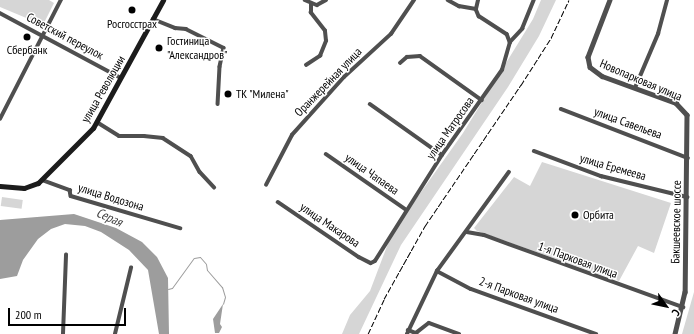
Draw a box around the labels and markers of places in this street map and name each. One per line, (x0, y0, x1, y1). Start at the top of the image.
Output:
marker: Росгосстрах (127, 5, 137, 15)
place label: Росгосстрах (107, 17, 157, 31)
marker: Сбербанк (22, 32, 32, 42)
place label: Гостиница "Александров" (167, 34, 227, 62)
place label: Сбербанк (7, 43, 47, 57)
marker: Гостиница "Александров" (154, 43, 164, 53)
place label: ТК "Милена" (236, 87, 289, 101)
marker: ТК "Милена" (223, 89, 233, 99)
place label: Орбита (583, 208, 614, 222)
marker: Орбита (570, 210, 580, 220)

